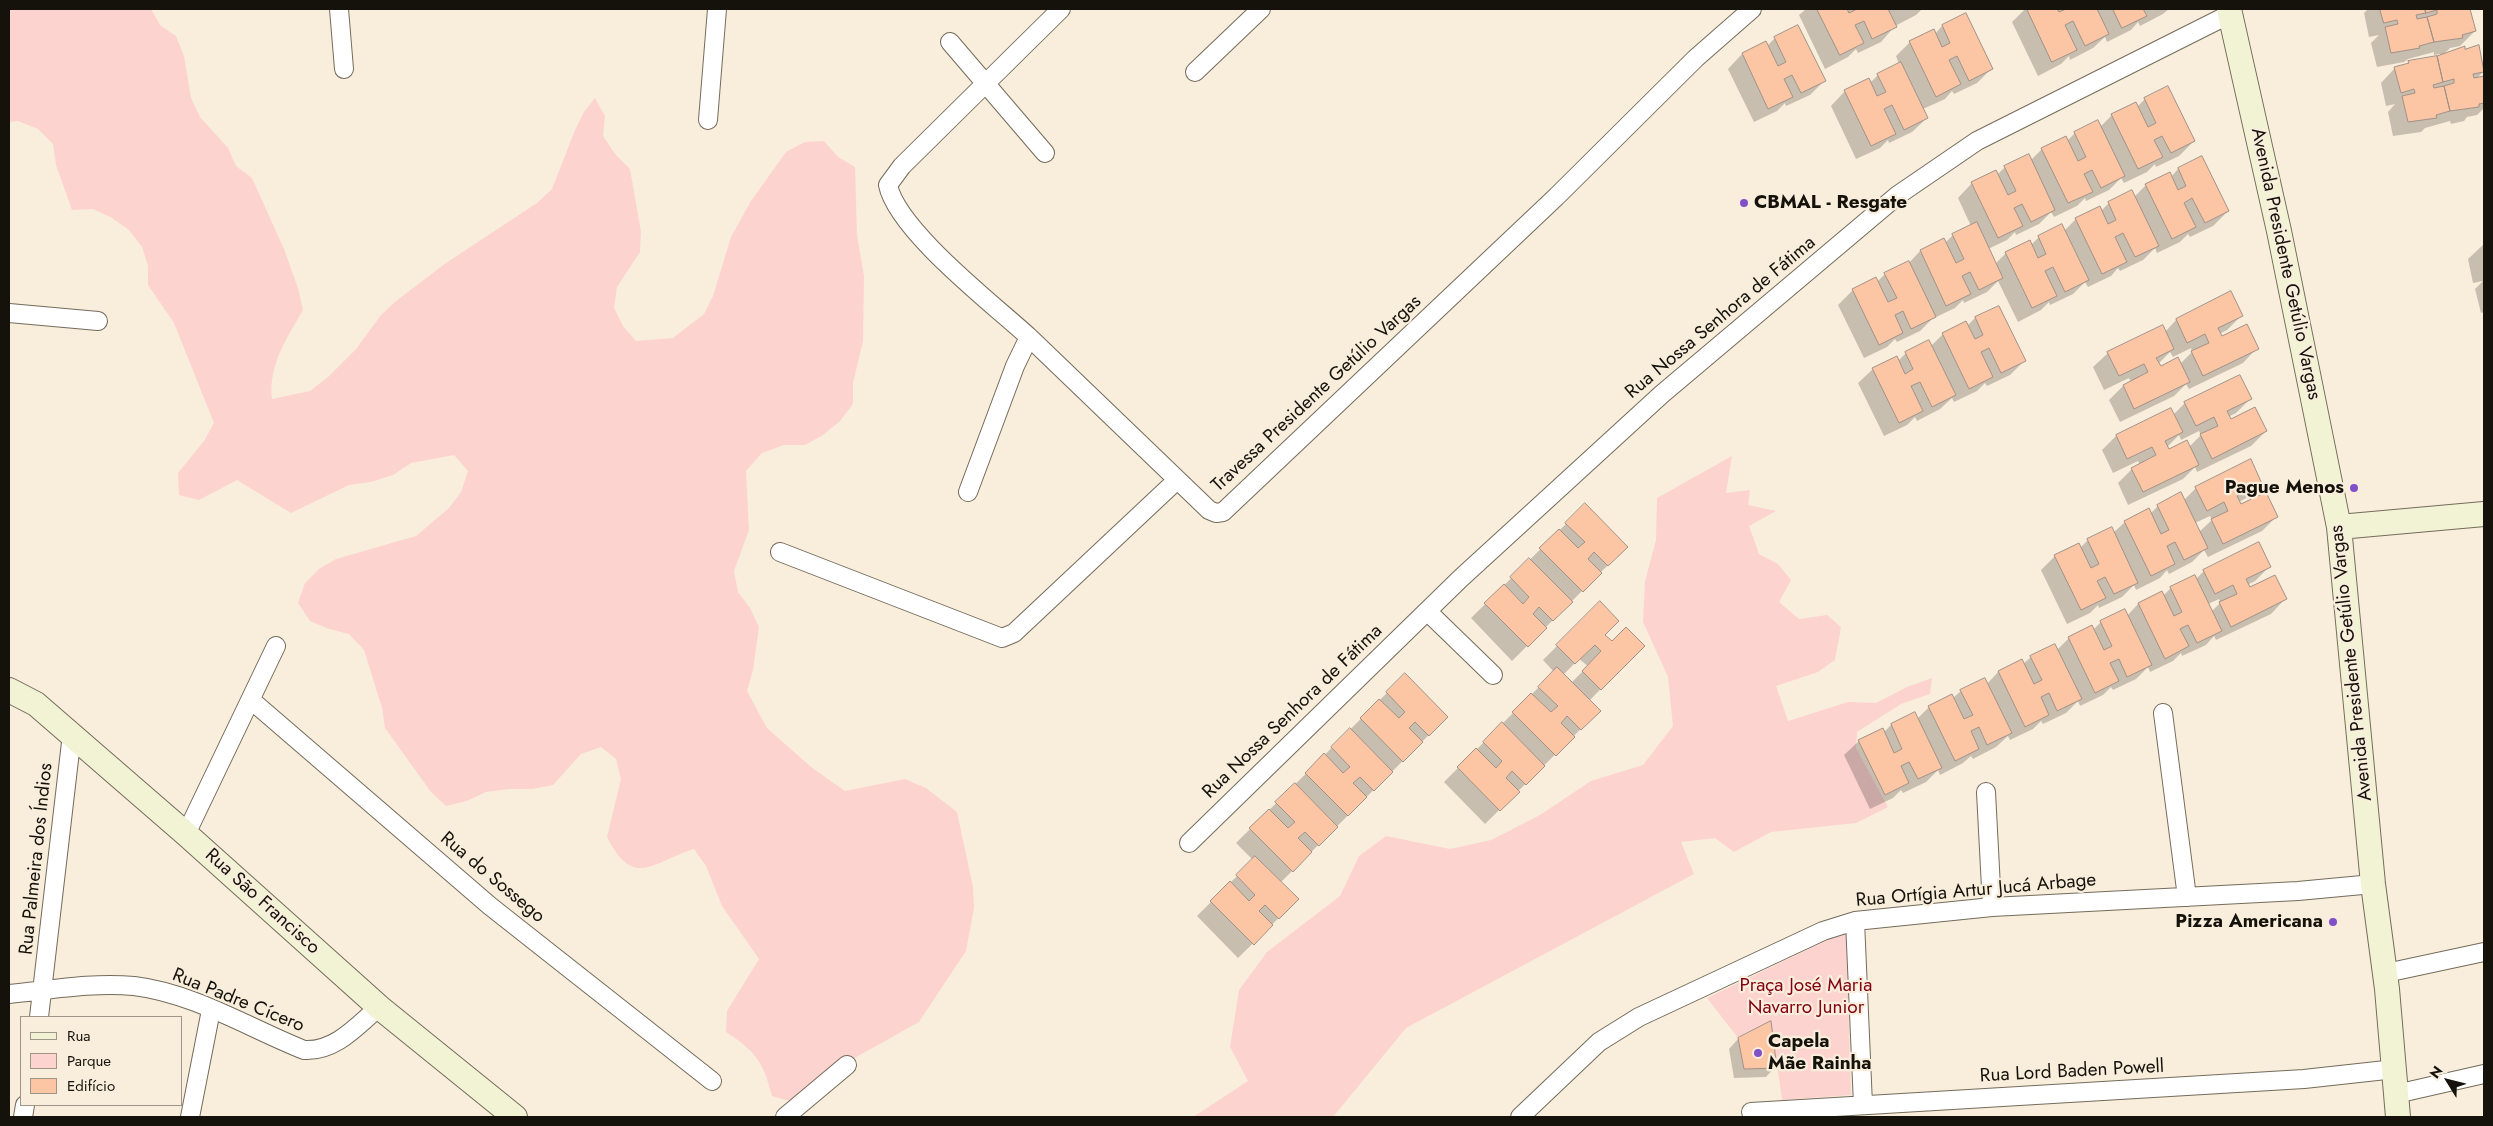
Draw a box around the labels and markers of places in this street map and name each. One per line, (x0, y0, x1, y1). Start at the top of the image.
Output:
place label: CBMAL - Resgate (1754, 192, 1907, 214)
marker: CBMAL - Resgate (1738, 197, 1750, 209)
place label: Pague Menos (2225, 477, 2344, 499)
marker: Pague Menos (2348, 482, 2360, 494)
place label: Pizza Americana (2175, 911, 2323, 933)
marker: Pizza Americana (2327, 916, 2339, 928)
place label: Capela Mãe Rainha (1768, 1031, 1872, 1075)
marker: Capela Mãe Rainha (1752, 1047, 1764, 1059)

